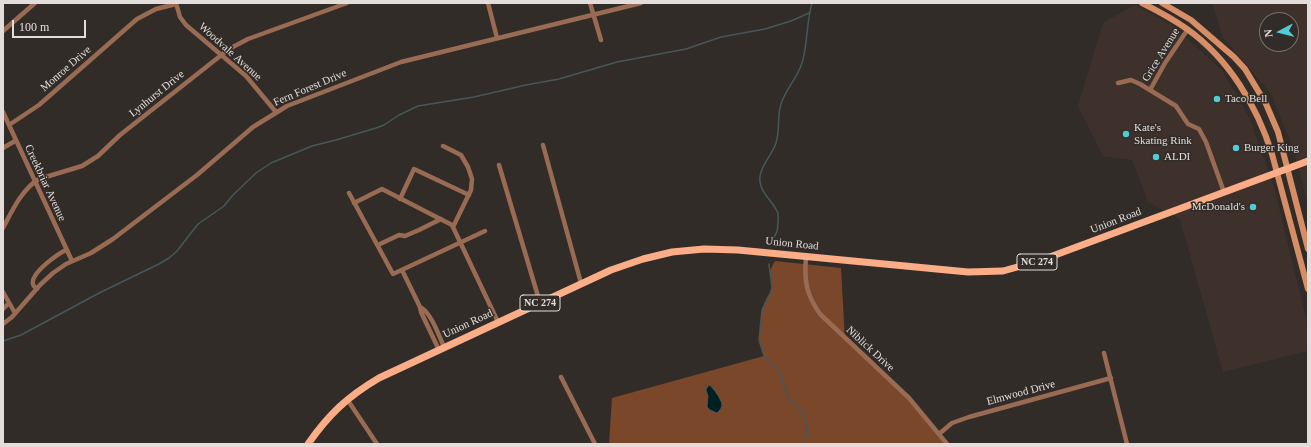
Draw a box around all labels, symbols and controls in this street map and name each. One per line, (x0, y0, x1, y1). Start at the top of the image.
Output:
scale bar (14, 12, 88, 38)
north arrow (1259, 12, 1299, 52)
text: 100 m (19, 20, 49, 34)
street label: Woodvale Avenue (196, 20, 264, 84)
street label: Grice Avenue (1139, 26, 1183, 84)
text: N (1262, 29, 1275, 38)
street label: Monroe Drive (38, 43, 94, 95)
street label: Fern Forest Drive (271, 67, 349, 109)
street label: Lynhurst Drive (127, 68, 187, 120)
place label: Taco Bell (1225, 92, 1267, 106)
marker: Taco Bell (1212, 94, 1222, 104)
place label: Kate's Skating Rink (1134, 121, 1192, 147)
marker: Kate's Skating Rink (1121, 129, 1131, 139)
place label: Burger King (1244, 141, 1299, 155)
street label: Creekbriar Avenue (21, 143, 69, 223)
marker: Burger King (1231, 143, 1241, 153)
place label: ALDI (1164, 150, 1190, 164)
marker: ALDI (1151, 152, 1161, 162)
place label: McDonald's (1192, 200, 1245, 214)
marker: McDonald's (1248, 202, 1258, 212)
street label: Union Road (1089, 205, 1143, 237)
street label: Union Road (765, 235, 819, 253)
road number: NC 274 (1017, 254, 1057, 270)
road number: NC 274 (520, 295, 560, 311)
street label: Union Road (441, 307, 495, 341)
street label: Niblick Drive (843, 323, 897, 375)
street label: Elmwood Drive (985, 377, 1057, 409)

